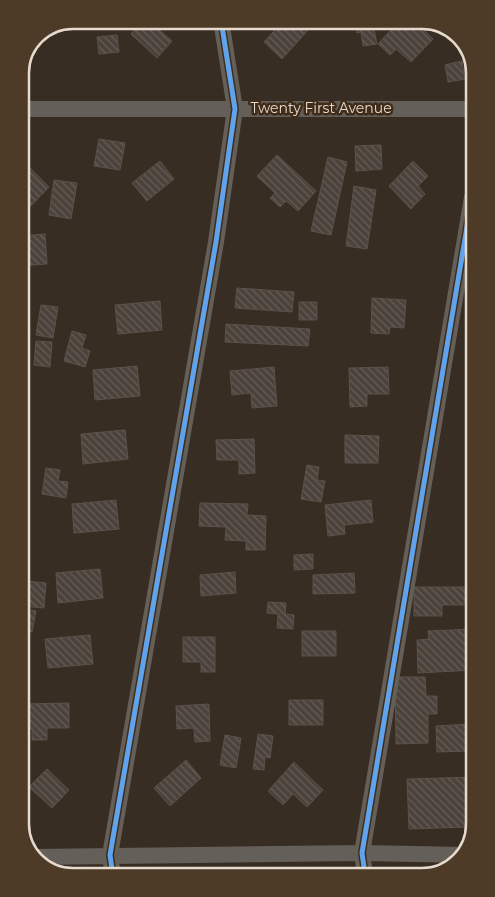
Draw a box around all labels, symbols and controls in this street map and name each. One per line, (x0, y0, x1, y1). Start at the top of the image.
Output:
street label: Twenty First Avenue (250, 99, 392, 117)

